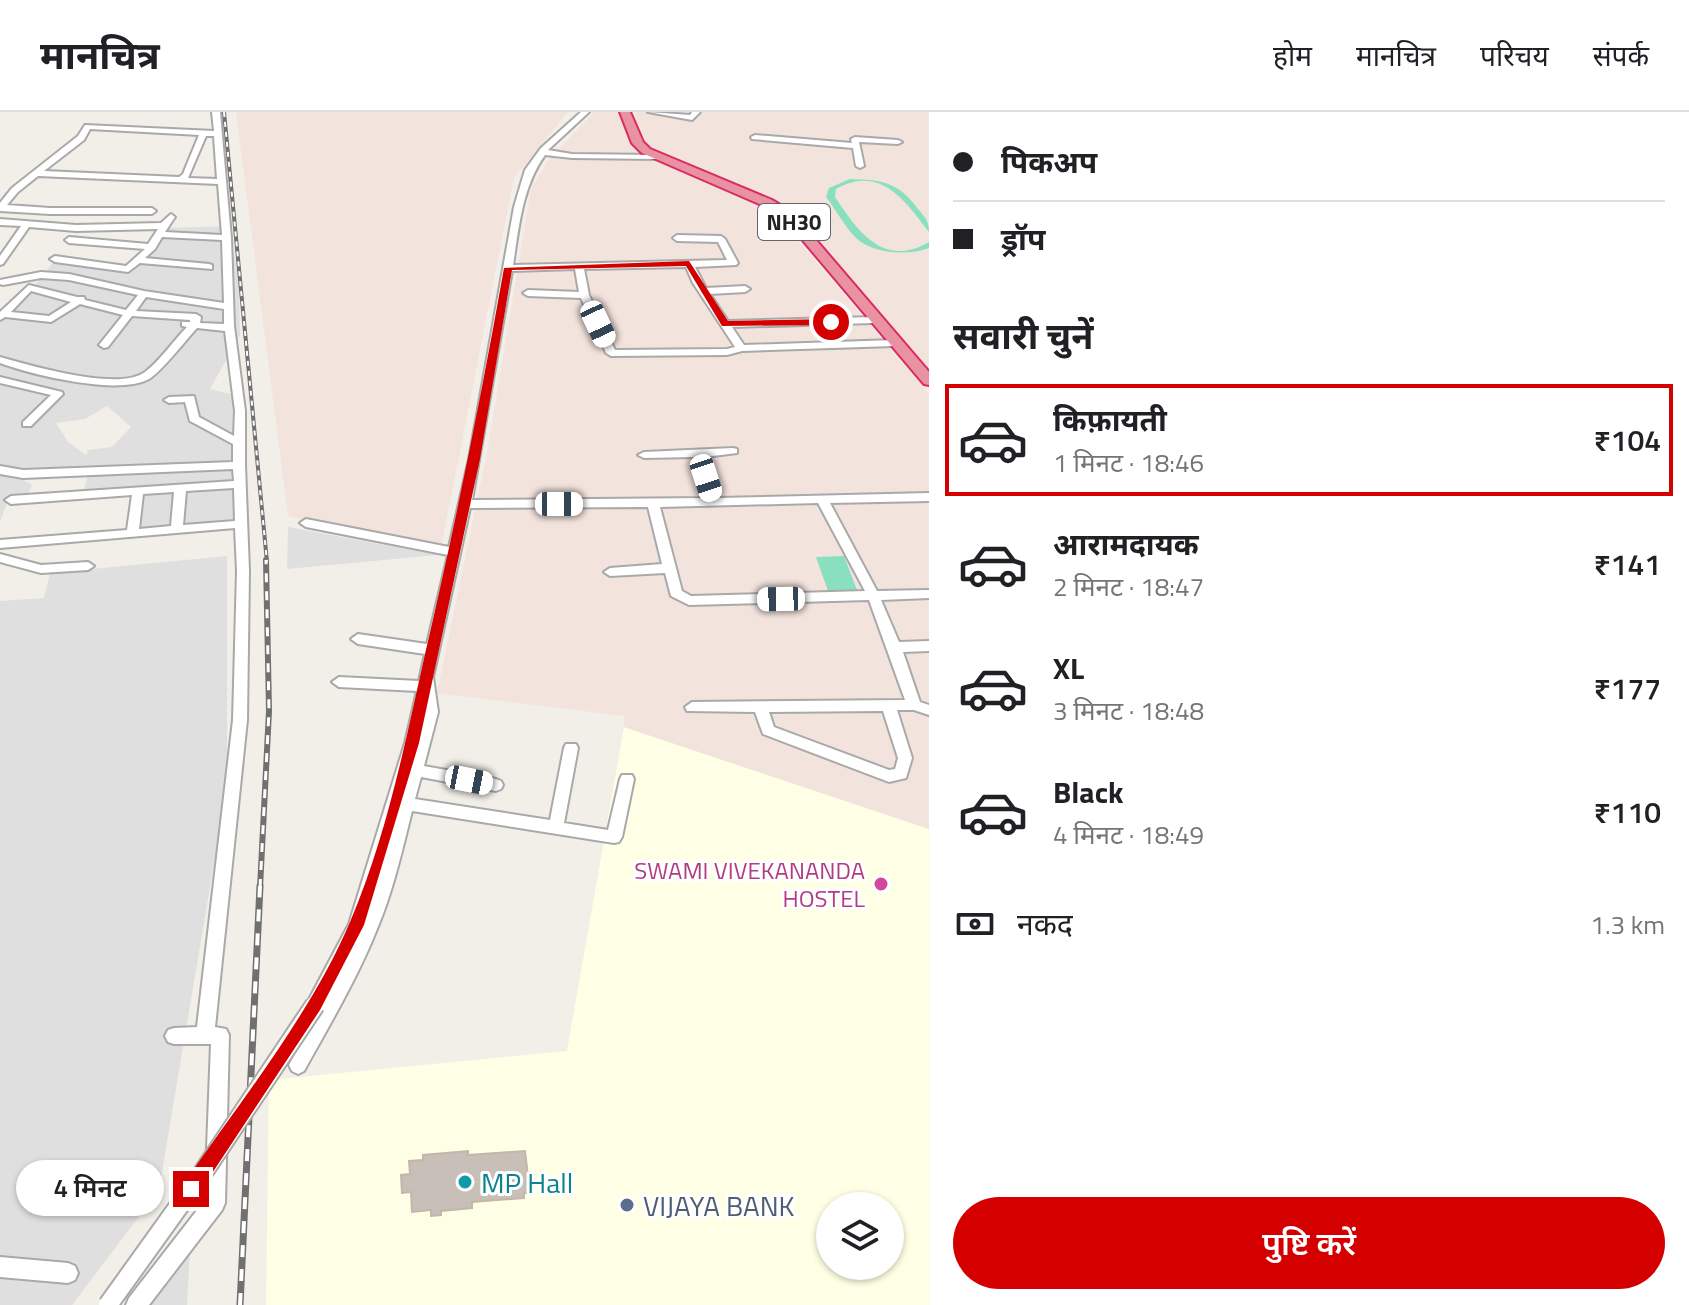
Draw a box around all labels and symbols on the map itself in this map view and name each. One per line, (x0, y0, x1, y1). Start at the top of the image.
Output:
road number: NH30 (758, 204, 830, 240)
car (577, 297, 619, 351)
route start (813, 304, 849, 340)
car (687, 451, 725, 505)
car (535, 492, 583, 516)
car (757, 587, 805, 611)
car (443, 764, 495, 796)
place label: SWAMI VIVEKANANDA HOSTEL (634, 852, 865, 916)
marker: SWAMI VIVEKANANDA HOSTEL (872, 875, 890, 893)
callout: 4 मिनट (15, 1161, 163, 1217)
place label: MP Hall (481, 1161, 573, 1204)
route end (173, 1171, 209, 1207)
marker: MP Hall (456, 1173, 474, 1191)
place label: VIJAYA BANK (643, 1184, 795, 1227)
marker: VIJAYA BANK (618, 1196, 636, 1214)

